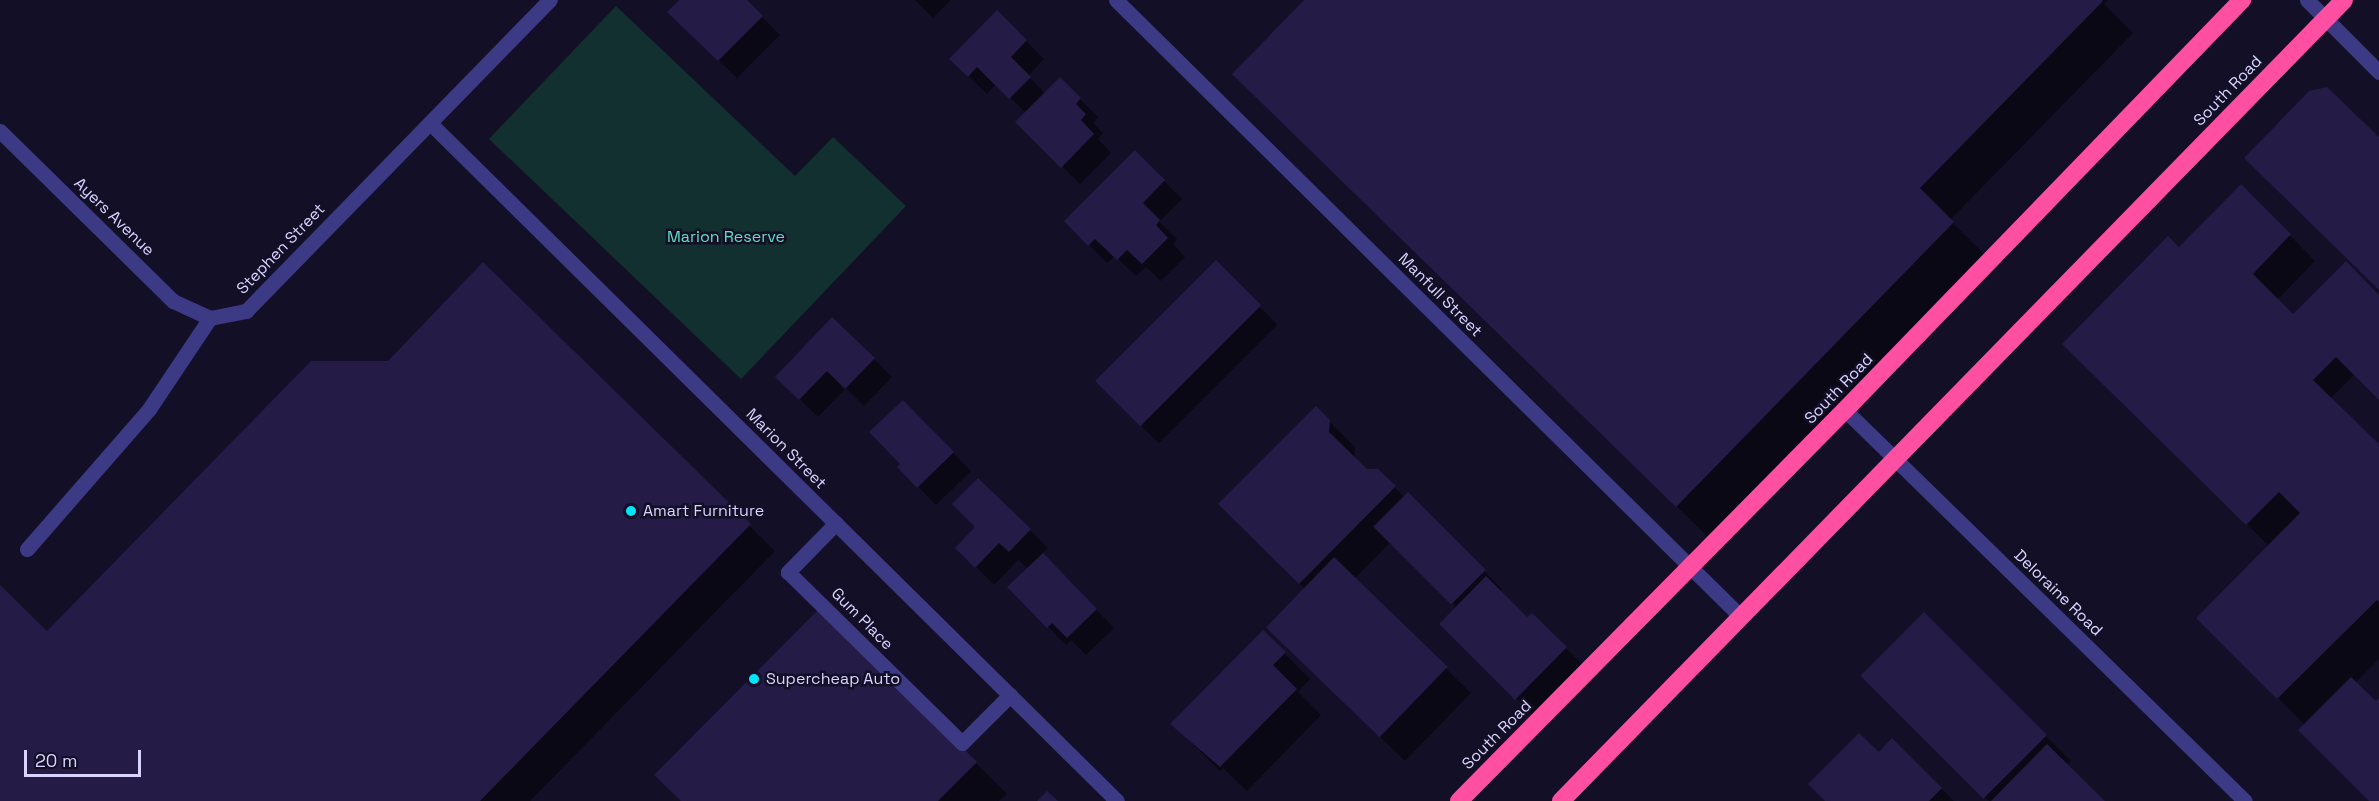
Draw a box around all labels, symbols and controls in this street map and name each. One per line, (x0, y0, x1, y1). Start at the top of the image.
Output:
street label: South Road (2190, 52, 2266, 130)
street label: Ayers Avenue (70, 174, 158, 260)
street label: Stephen Street (233, 200, 329, 298)
park label: Marion Reserve (667, 227, 785, 247)
street label: Manfull Street (1394, 249, 1486, 341)
street label: South Road (1801, 350, 1877, 428)
street label: Marion Street (742, 405, 830, 493)
place label: Amart Furniture (643, 501, 764, 521)
marker: Amart Furniture (624, 504, 638, 518)
street label: Deloraine Road (2010, 546, 2106, 640)
street label: Gum Place (827, 584, 897, 654)
place label: Supercheap Auto (766, 669, 900, 689)
marker: Supercheap Auto (747, 672, 761, 686)
street label: South Road (1458, 696, 1536, 774)
scale bar (27, 738, 144, 776)
text: 20 m (35, 749, 78, 772)

